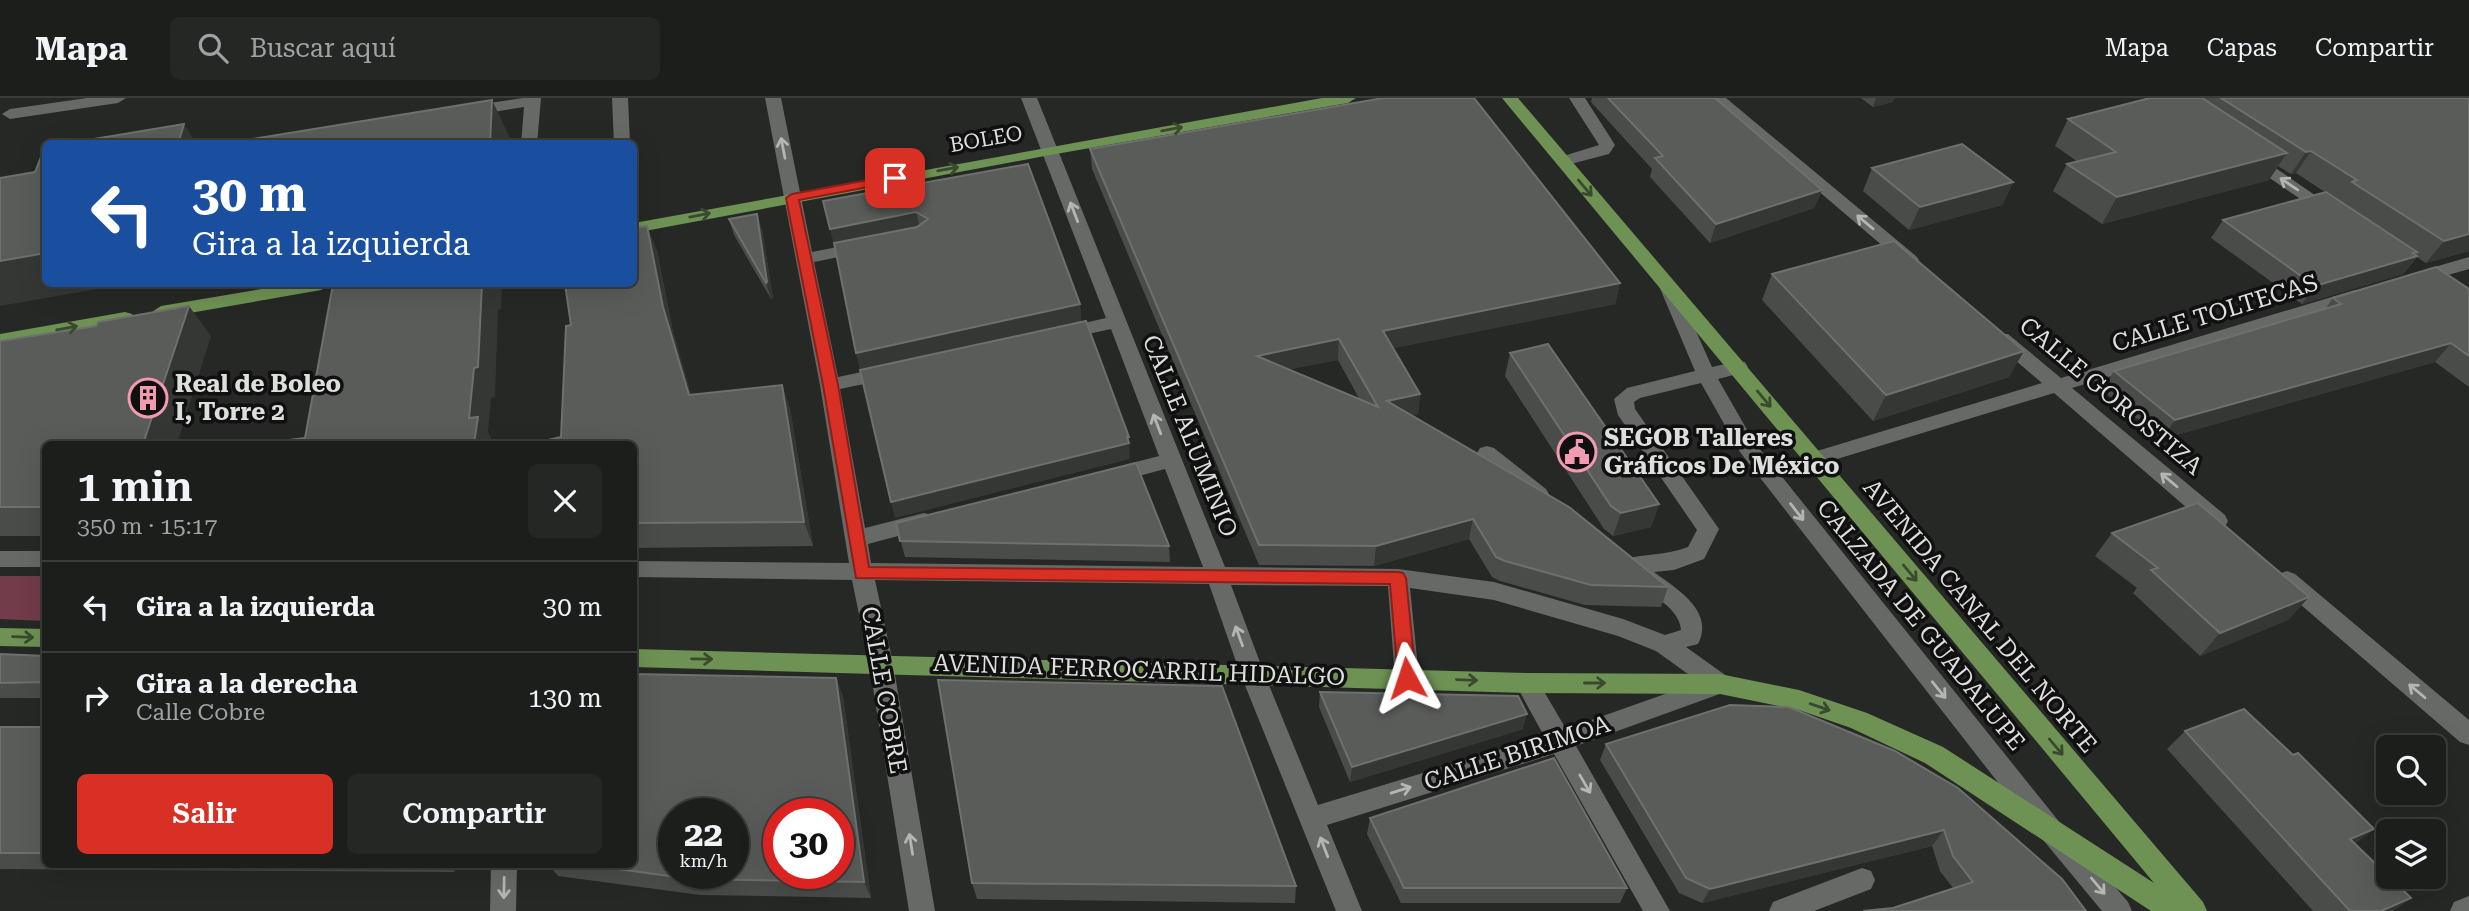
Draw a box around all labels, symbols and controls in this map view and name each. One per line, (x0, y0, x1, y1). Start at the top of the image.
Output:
search box (170, 17, 660, 80)
text: Mapa (35, 29, 128, 68)
icon: search (194, 29, 232, 67)
text: Buscar aquí (250, 33, 396, 63)
text: Mapa (2105, 34, 2169, 62)
text: Capas (2207, 34, 2277, 62)
text: Compartir (2315, 34, 2434, 62)
street label: BOLEO (948, 121, 1024, 157)
one-way arrow (1160, 122, 1183, 135)
one-way arrow (775, 137, 789, 160)
pin (865, 148, 925, 208)
icon: arrive (876, 159, 914, 197)
one-way arrow (936, 162, 959, 175)
text: 30 m (192, 166, 307, 223)
icon: left (77, 168, 168, 259)
one-way arrow (2280, 177, 2300, 191)
one-way arrow (1577, 179, 1593, 197)
one-way arrow (1067, 202, 1080, 224)
one-way arrow (689, 208, 711, 222)
one-way arrow (1856, 214, 1874, 230)
text: Gira a la izquierda (192, 225, 470, 263)
street label: CALLE TOLTECAS (2109, 268, 2321, 358)
street label: CALLE GOROSTIZA (2014, 311, 2208, 481)
one-way arrow (55, 321, 78, 334)
street label: CALLE ALUMINIO (1137, 331, 1243, 541)
place label: Real de Boleo I, Torre 2 (175, 370, 341, 426)
building icon: Real de Boleo I, Torre 2 (127, 377, 169, 419)
one-way arrow (1756, 389, 1772, 407)
one-way arrow (1149, 414, 1162, 436)
place label: SEGOB Talleres Gráficos De México (1604, 424, 1839, 480)
public building icon: SEGOB Talleres Gráficos De México (1556, 431, 1598, 473)
text: 1 min (77, 462, 193, 511)
button: close (528, 464, 602, 538)
one-way arrow (2161, 472, 2179, 488)
street label: AVENIDA CANAL DEL NORTE (1857, 474, 2103, 758)
street label: CALZADA DE GUADALUPE (1811, 494, 2031, 756)
one-way arrow (1790, 502, 1805, 520)
text: 350 m · 15:17 (77, 513, 217, 540)
one-way arrow (1902, 564, 1918, 582)
icon: left (77, 588, 115, 626)
text: Gira a la izquierda (136, 592, 375, 622)
text: 30 m (543, 592, 602, 622)
street label: CALLE COBRE (855, 604, 913, 776)
one-way arrow (1232, 626, 1244, 648)
one-way arrow (11, 631, 34, 644)
position arrow (1370, 641, 1444, 715)
street label: AVENIDA FERROCARRIL HIDALGO (932, 649, 1346, 691)
one-way arrow (690, 652, 713, 666)
text: Gira a la derecha (136, 669, 357, 699)
one-way arrow (1455, 674, 1478, 687)
one-way arrow (1583, 676, 1606, 690)
icon: right (77, 679, 115, 717)
one-way arrow (1931, 680, 1947, 698)
text: 130 m (528, 683, 602, 713)
one-way arrow (2408, 683, 2426, 699)
text: Calle Cobre (136, 699, 265, 726)
one-way arrow (1808, 701, 1830, 714)
street label: CALLE BIRIMOA (1420, 710, 1614, 796)
map controls (2376, 735, 2446, 889)
button: search (2376, 735, 2446, 805)
one-way arrow (2049, 738, 2064, 756)
button: Salir (77, 774, 333, 854)
button: Compartir (347, 774, 602, 854)
one-way arrow (1578, 774, 1592, 794)
one-way arrow (1390, 783, 1412, 796)
speed limit sign: 30 (763, 798, 854, 889)
text: 22 (684, 814, 723, 855)
button: layers (2376, 819, 2446, 889)
one-way arrow (904, 833, 917, 856)
one-way arrow (1317, 837, 1329, 859)
text: km/h (679, 850, 728, 871)
one-way arrow (497, 876, 510, 899)
one-way arrow (2090, 876, 2105, 894)

